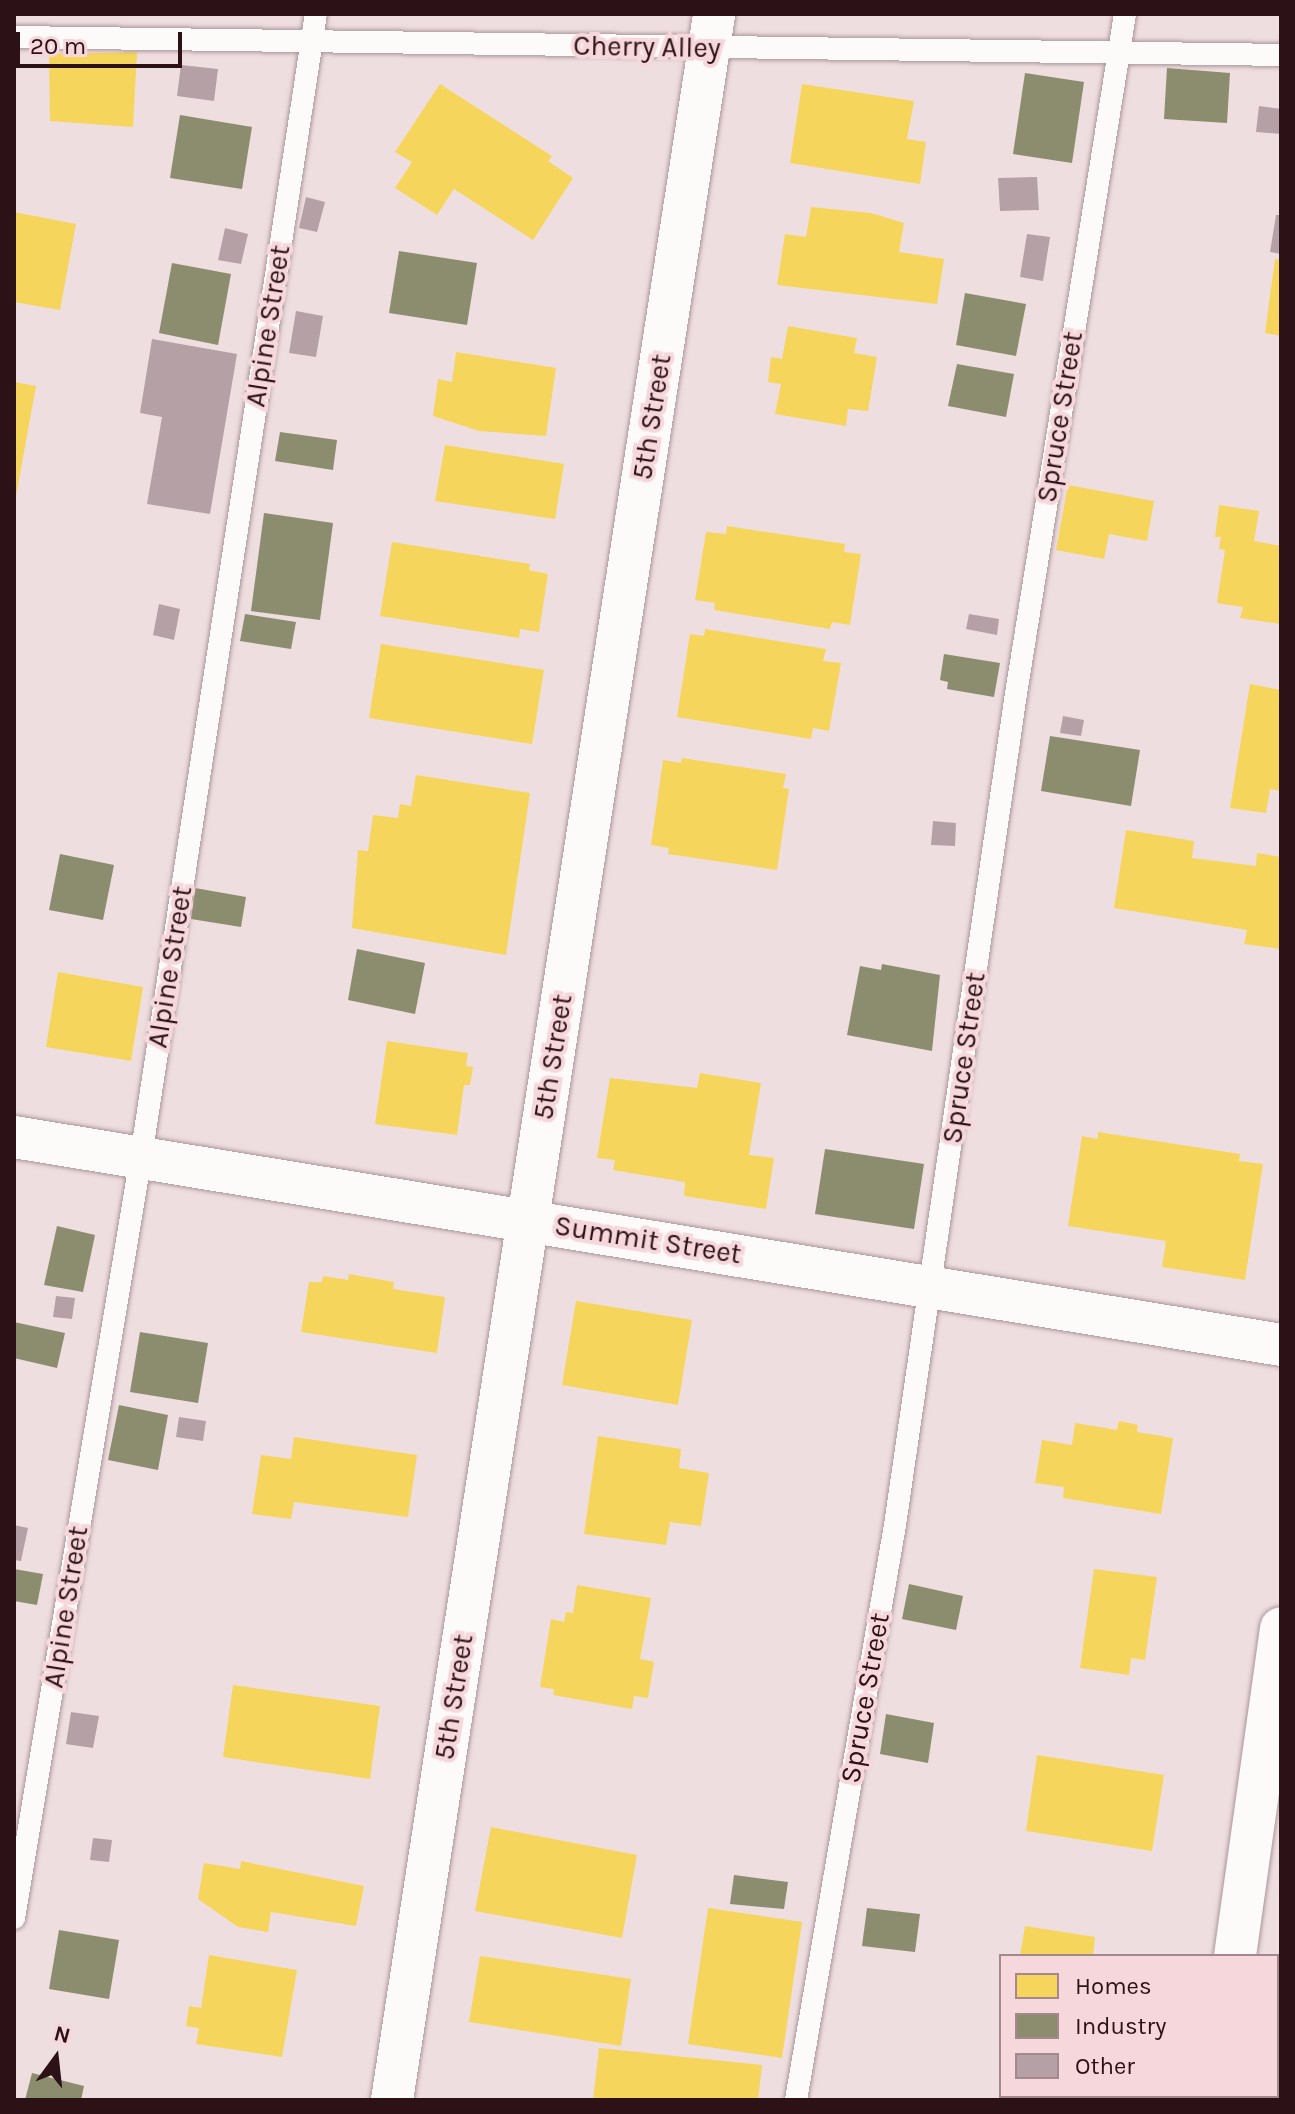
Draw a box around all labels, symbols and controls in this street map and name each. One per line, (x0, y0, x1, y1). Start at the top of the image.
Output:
scale bar (20, 16, 186, 66)
street label: Cherry Alley (573, 29, 721, 65)
text: 20 m (30, 32, 86, 60)
street label: Alpine Street (239, 243, 297, 409)
street label: Spruce Street (1030, 329, 1090, 505)
street label: 5th Street (625, 352, 679, 482)
street label: Alpine Street (141, 884, 199, 1050)
street label: Spruce Street (935, 970, 993, 1146)
street label: 5th Street (526, 992, 580, 1122)
street label: Summit Street (552, 1209, 744, 1271)
street label: Alpine Street (37, 1524, 95, 1690)
street label: Spruce Street (833, 1610, 897, 1786)
street label: 5th Street (427, 1632, 481, 1762)
legend (999, 1954, 1279, 2098)
text: Homes (1075, 1972, 1152, 2000)
text: Industry (1075, 2012, 1166, 2040)
north arrow (16, 2018, 96, 2098)
text: N (51, 2020, 73, 2049)
text: Other (1075, 2052, 1135, 2080)

